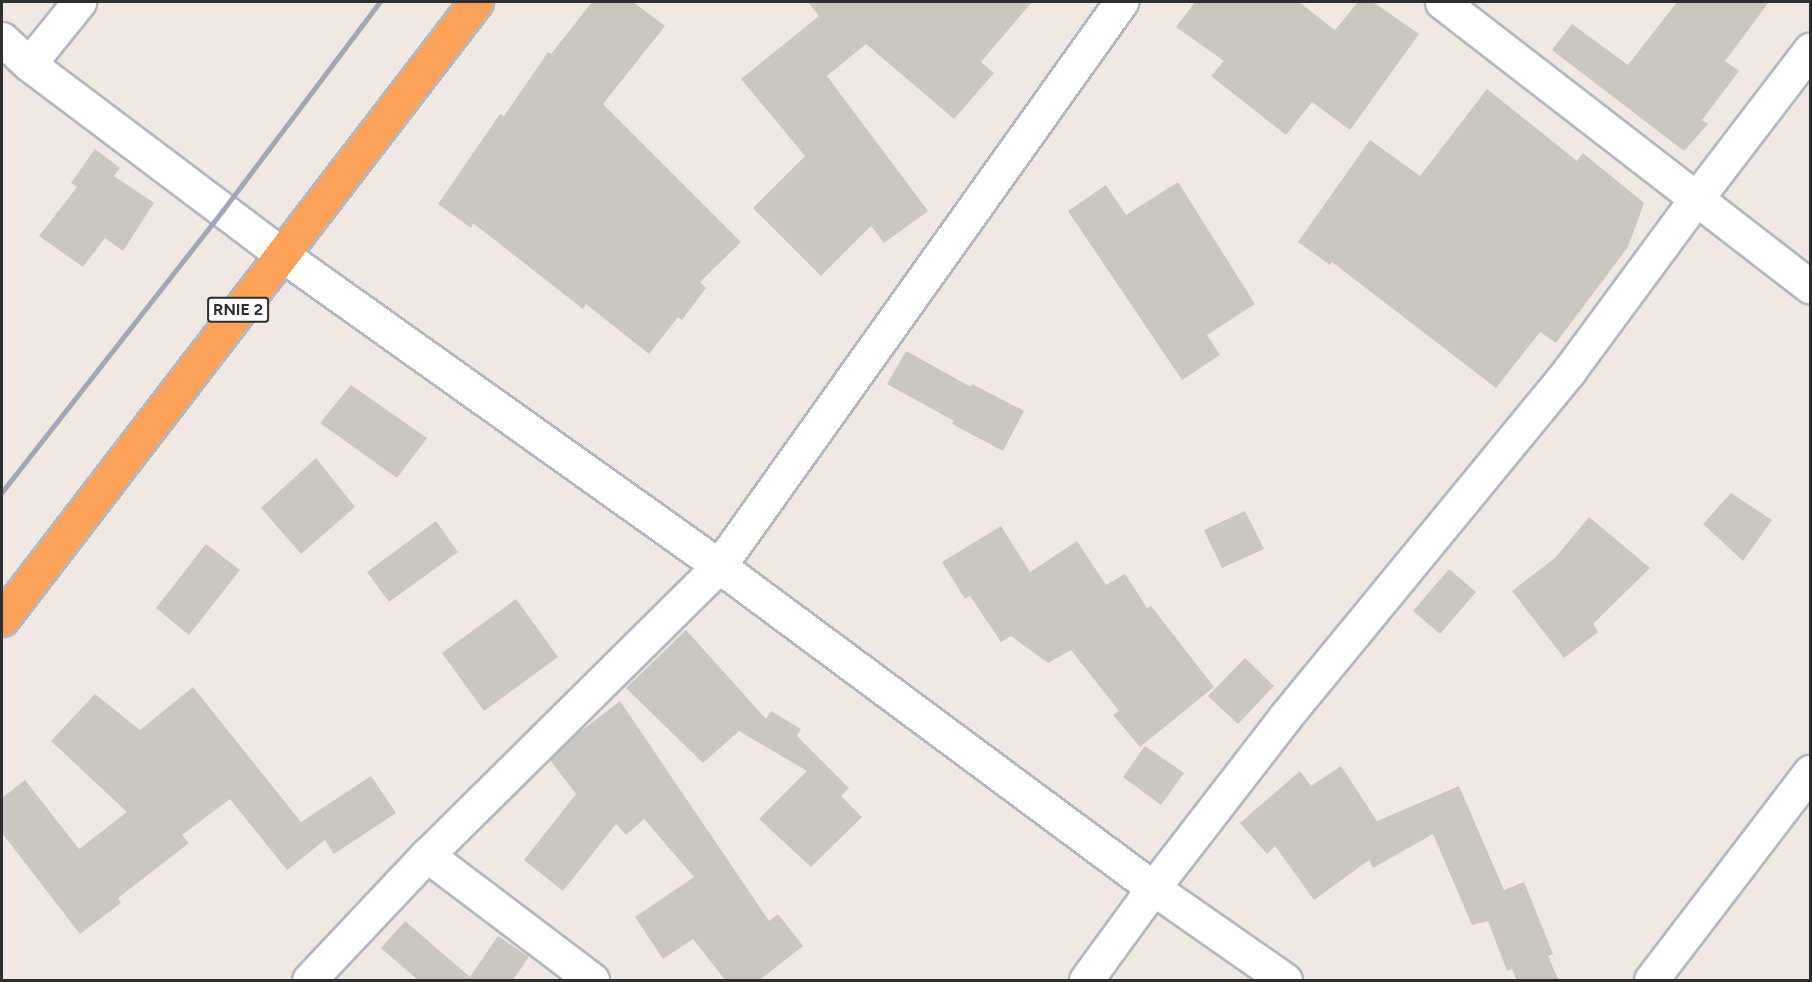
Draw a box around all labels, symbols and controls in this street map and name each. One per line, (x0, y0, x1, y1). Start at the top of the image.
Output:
road number: RNIE 2 (206, 297, 270, 323)

